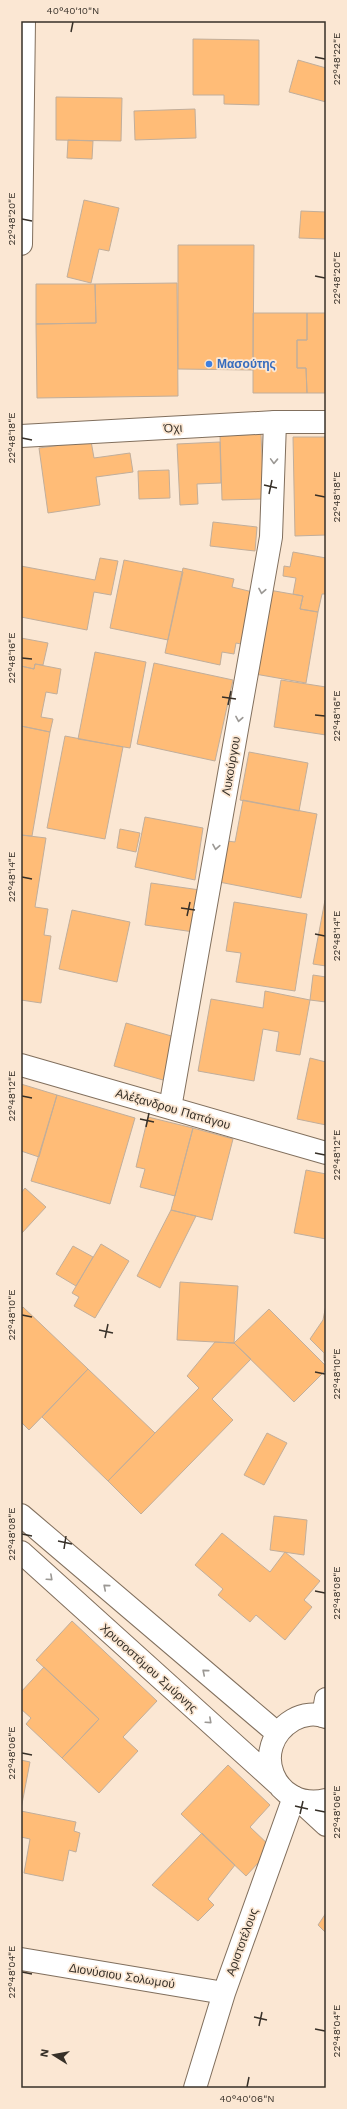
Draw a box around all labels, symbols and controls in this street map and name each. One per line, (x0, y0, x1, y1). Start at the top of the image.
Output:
text: 40°40'10"N (47, 5, 99, 16)
text: 22°48'22"E (331, 33, 342, 85)
text: 22°48'20"E (6, 192, 17, 246)
text: 22°48'20"E (331, 251, 342, 305)
place label: Μασούτης (217, 357, 276, 371)
marker: Μασούτης (204, 359, 214, 369)
text: 22°48'18"E (6, 412, 17, 464)
street label: Όχι (163, 421, 183, 436)
one-way arrow (270, 458, 278, 464)
text: 22°48'18"E (331, 471, 342, 523)
one-way arrow (258, 587, 267, 594)
text: 22°48'16"E (6, 632, 17, 684)
text: 22°48'16"E (331, 690, 342, 742)
one-way arrow (235, 715, 244, 722)
street label: Λυκούργου (219, 735, 243, 797)
one-way arrow (213, 843, 221, 850)
text: 22°48'14"E (6, 852, 17, 902)
text: 22°48'14"E (331, 911, 342, 961)
text: 22°48'12"E (6, 1071, 17, 1121)
street label: Αλέξανδρου Παπάγου (114, 1086, 232, 1132)
text: 22°48'12"E (331, 1130, 342, 1180)
text: 22°48'10"E (6, 1289, 17, 1341)
text: 22°48'10"E (331, 1348, 342, 1400)
text: 22°48'08"E (6, 1507, 17, 1561)
text: 22°48'08"E (331, 1566, 342, 1620)
one-way arrow (45, 1573, 53, 1581)
one-way arrow (103, 1585, 111, 1592)
street label: Χρυσοστόμου Σμύρνης (98, 1621, 201, 1715)
one-way arrow (202, 1669, 210, 1676)
one-way arrow (204, 1717, 212, 1724)
text: 22°48'06"E (6, 1726, 17, 1780)
text: 22°48'06"E (331, 1785, 342, 1839)
street label: Αριστοτέλους (223, 1906, 261, 1978)
text: 22°48'04"E (6, 1946, 17, 1998)
street label: Διονύσιου Σολωμού (68, 1961, 176, 1991)
text: 22°48'04"E (331, 2005, 342, 2057)
north arrow (34, 2035, 74, 2075)
text: N (38, 2048, 52, 2058)
text: 40°40'06"N (219, 2093, 275, 2104)

